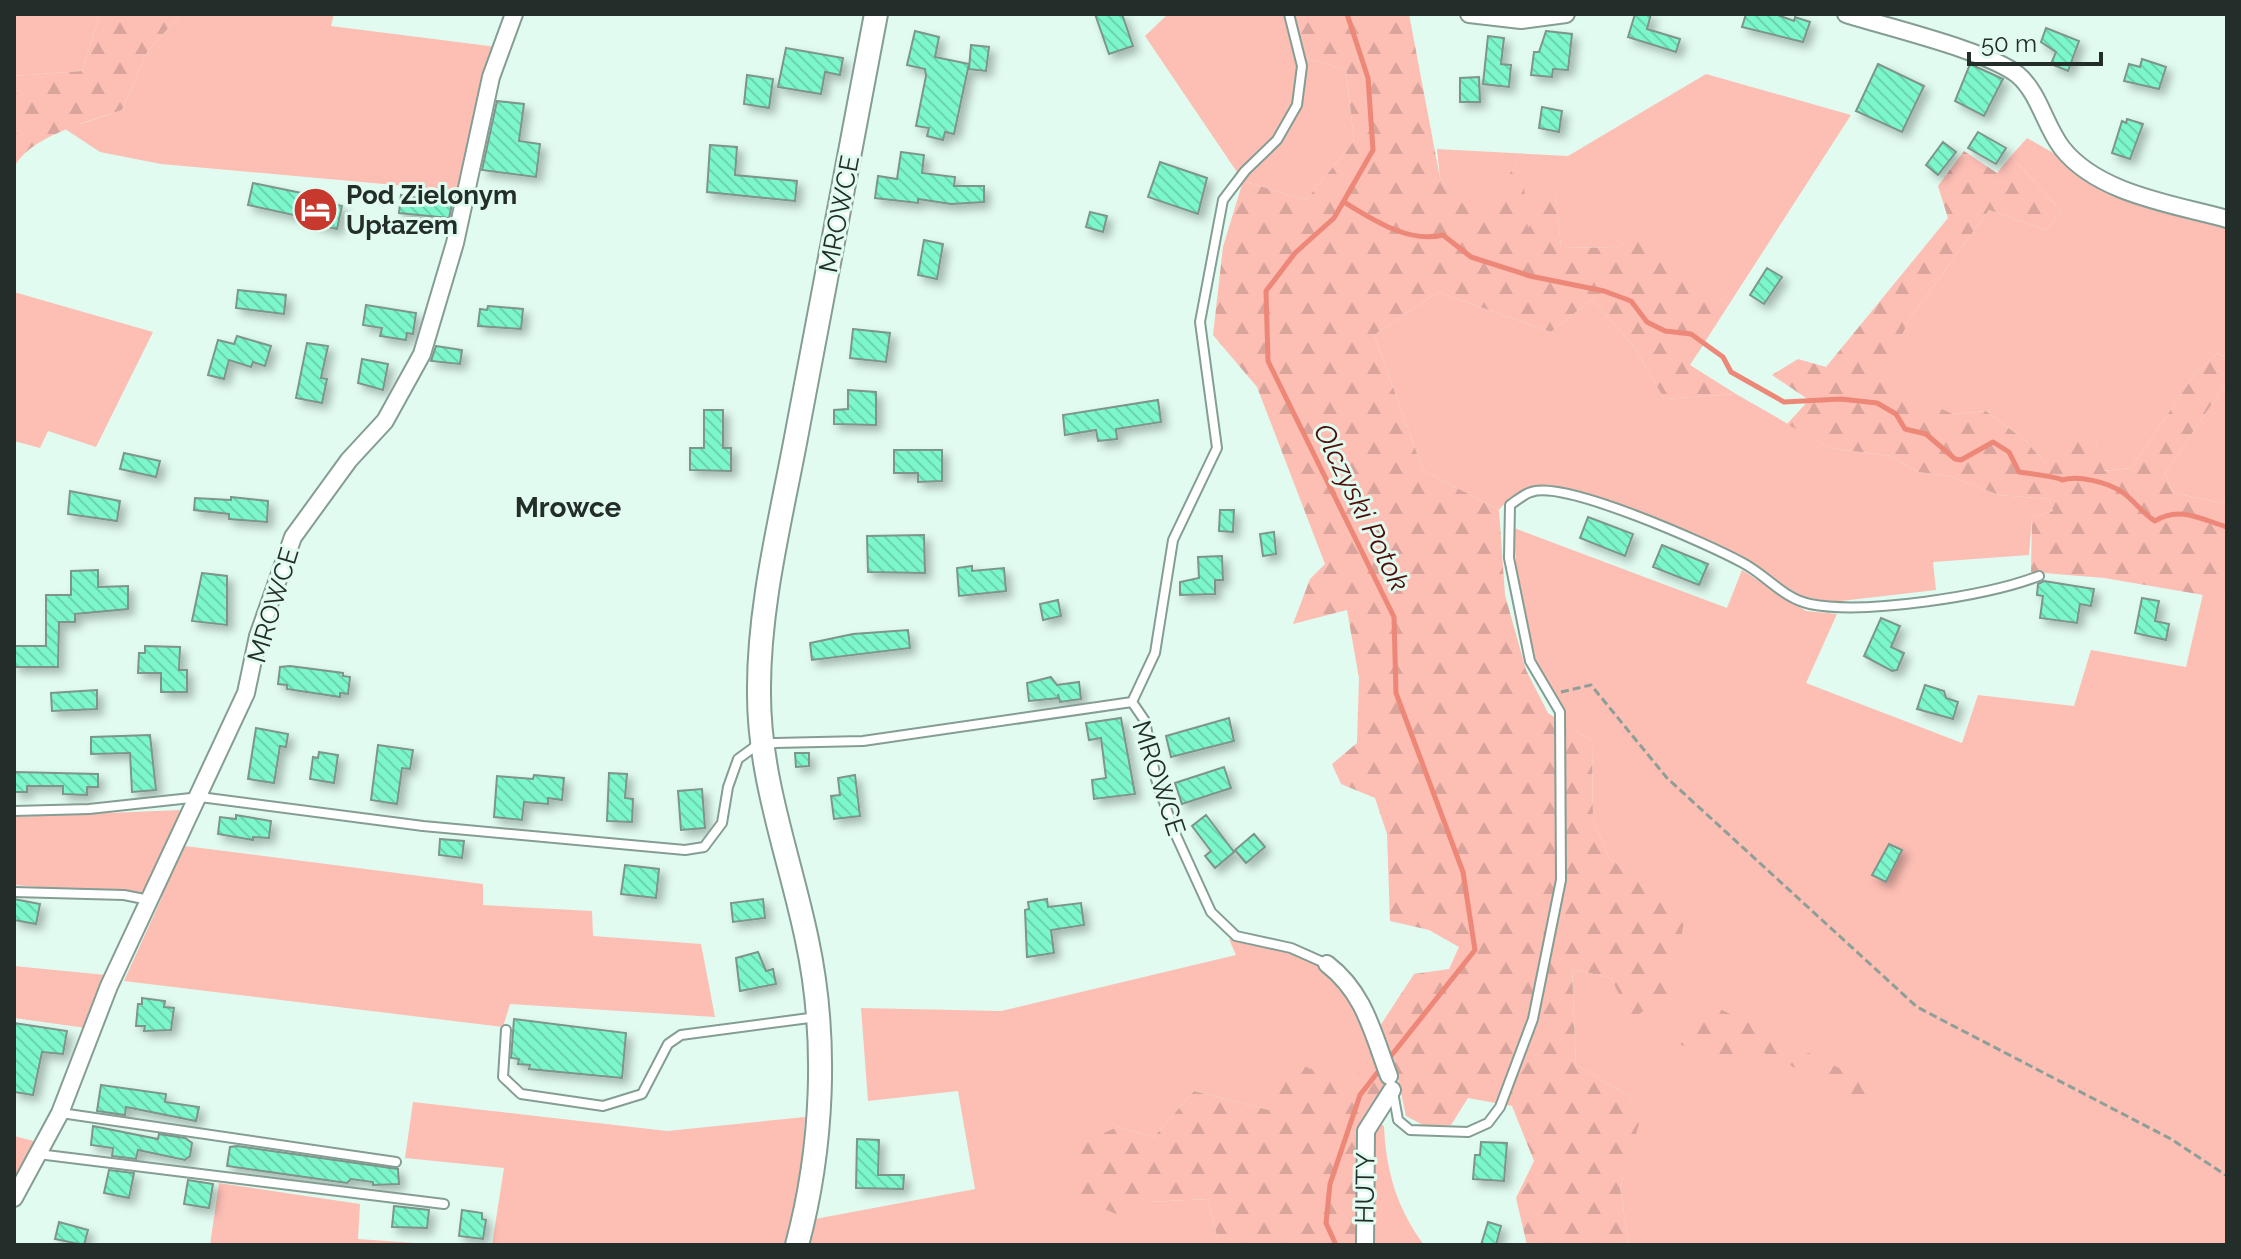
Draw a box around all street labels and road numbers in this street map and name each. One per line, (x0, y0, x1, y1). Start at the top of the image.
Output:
street label: MROWCE (813, 153, 865, 275)
street label: MROWCE (241, 544, 305, 666)
street label: MROWCE (1126, 717, 1192, 839)
street label: HUTY (1349, 1152, 1381, 1224)

